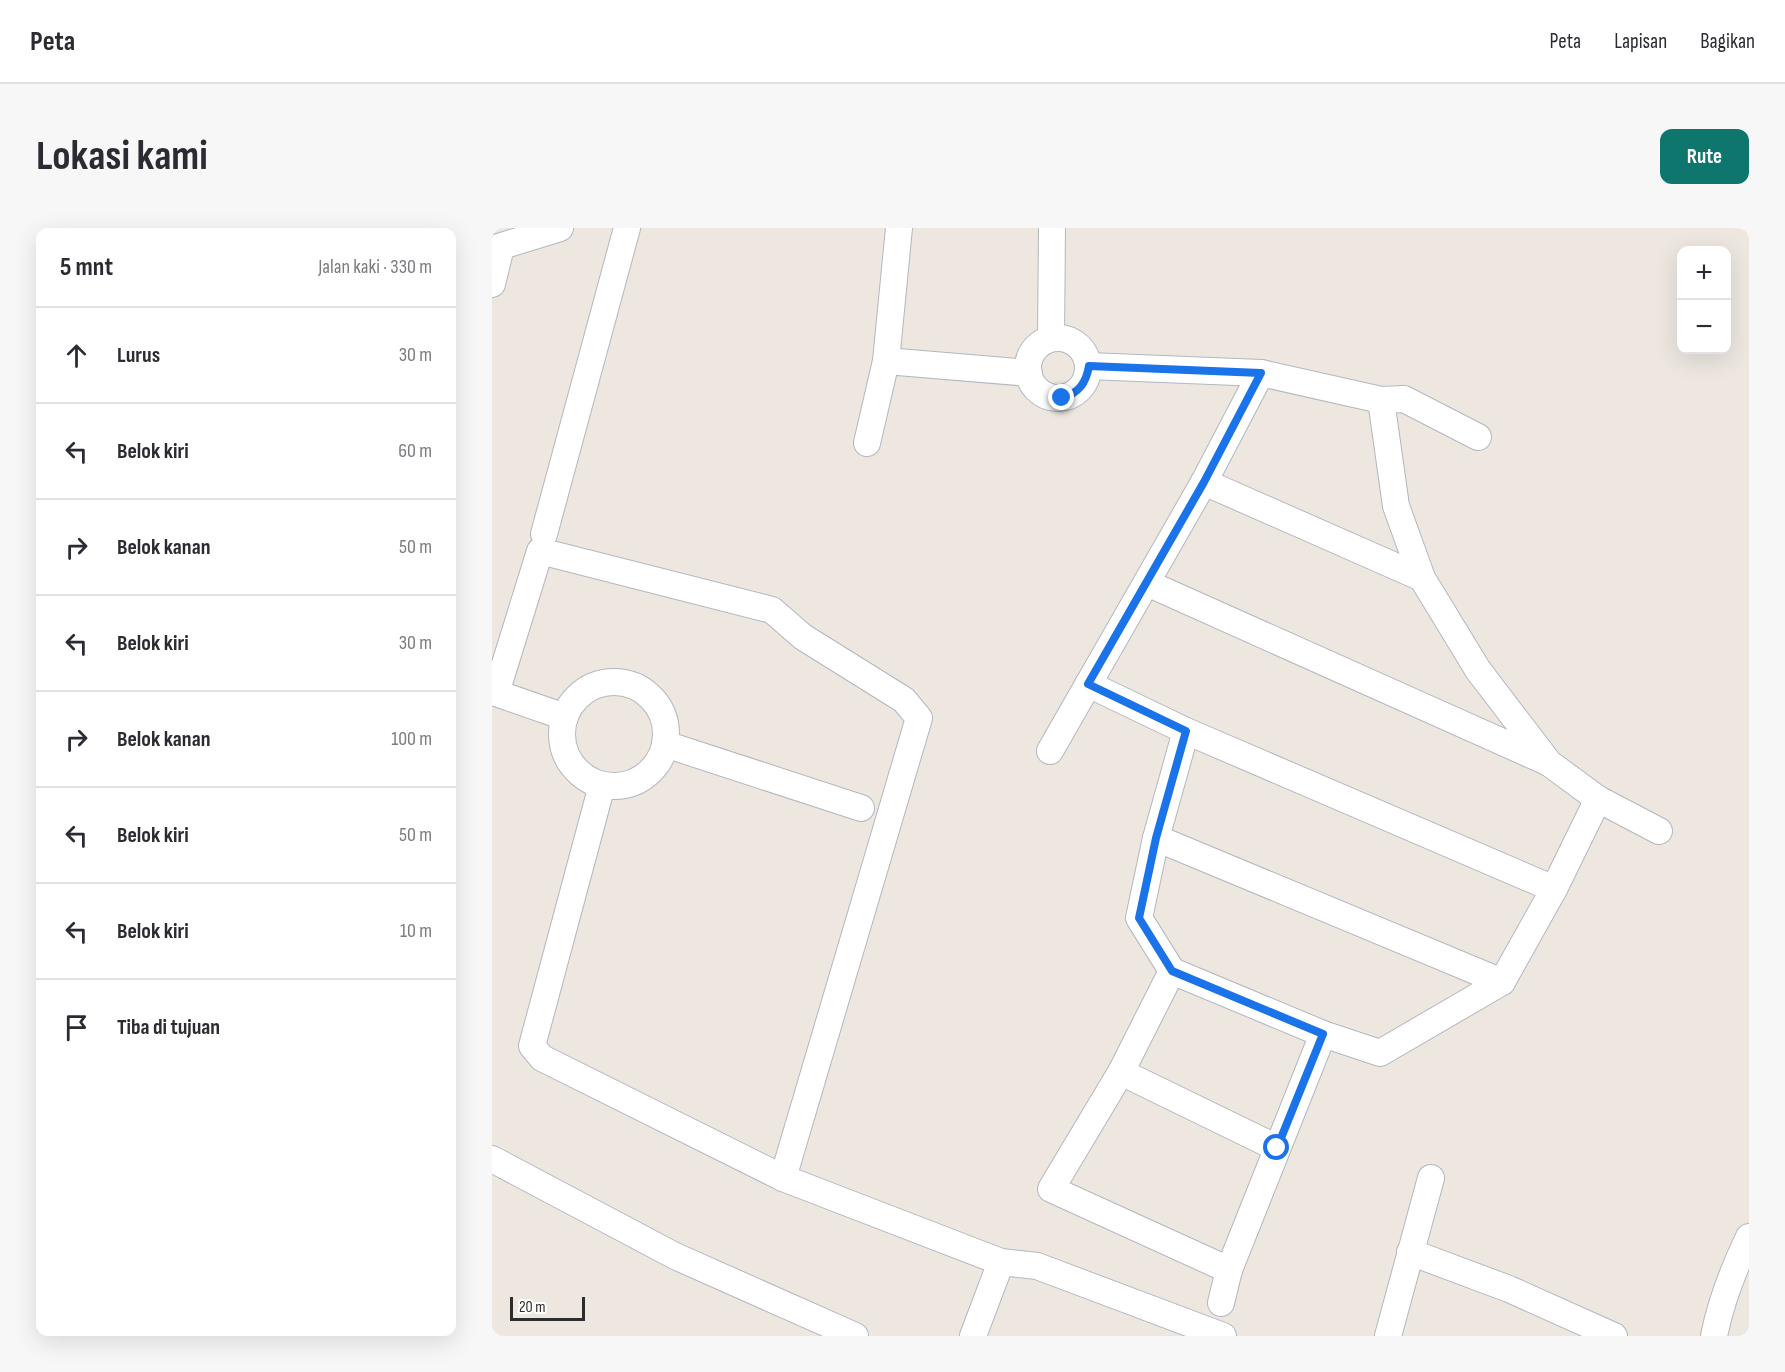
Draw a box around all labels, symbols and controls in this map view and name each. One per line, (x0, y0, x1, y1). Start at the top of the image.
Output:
text: Peta (30, 25, 75, 58)
text: Peta (1550, 29, 1581, 54)
text: Lapisan (1614, 29, 1667, 54)
text: Bagikan (1700, 29, 1755, 54)
button: Rute (1660, 129, 1749, 184)
text: Lokasi kami (36, 131, 208, 182)
map controls (1677, 246, 1731, 354)
button: + (1677, 246, 1731, 300)
text: 5 mnt (60, 252, 113, 283)
text: Jalan kaki · 330 m (318, 255, 432, 279)
button: − (1677, 300, 1731, 354)
icon: ahead (60, 339, 93, 372)
text: Lurus (117, 342, 160, 369)
text: 30 m (399, 343, 432, 367)
route end (1048, 384, 1074, 410)
icon: left (60, 435, 93, 468)
text: Belok kiri (117, 438, 189, 465)
text: 60 m (398, 439, 432, 463)
icon: right (60, 531, 93, 564)
text: Belok kanan (117, 534, 210, 561)
text: 50 m (399, 535, 432, 559)
icon: left (60, 627, 93, 660)
text: Belok kiri (117, 630, 189, 657)
text: 30 m (399, 631, 432, 655)
icon: right (60, 723, 93, 756)
text: Belok kanan (117, 726, 210, 753)
text: 100 m (391, 727, 432, 751)
icon: left (60, 819, 93, 852)
text: Belok kiri (117, 822, 189, 849)
text: 50 m (399, 823, 432, 847)
icon: left (60, 915, 93, 948)
text: Belok kiri (117, 918, 189, 945)
text: 10 m (400, 919, 432, 943)
icon: arrive (60, 1011, 93, 1044)
text: Tiba di tujuan (117, 1014, 220, 1041)
route start (1263, 1134, 1289, 1160)
scale bar (510, 1294, 585, 1322)
text: 20 m (519, 1298, 546, 1317)

